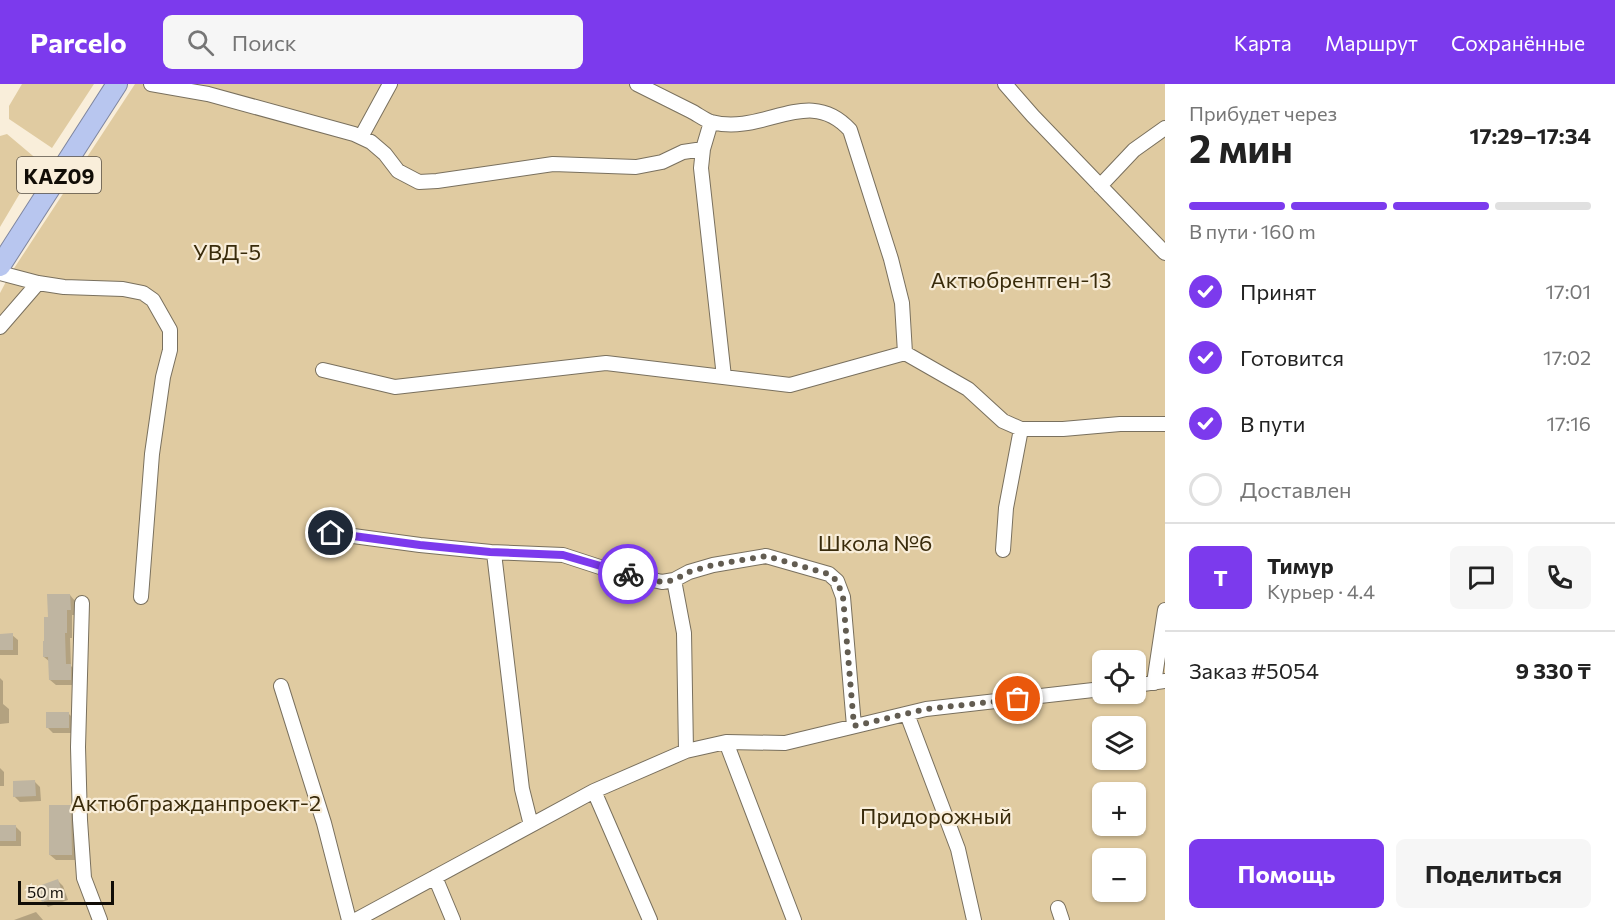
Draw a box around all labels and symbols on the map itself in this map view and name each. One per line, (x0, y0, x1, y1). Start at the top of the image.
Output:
road number: KAZ09 (17, 157, 101, 193)
park label: УВД-5 (193, 238, 261, 265)
park label: Актюбрентген-13 (931, 266, 1111, 293)
pin (305, 507, 356, 558)
park label: Школа №6 (818, 529, 932, 556)
courier (598, 544, 658, 604)
pin (992, 673, 1043, 724)
park label: Актюбгражданпроект-2 (71, 789, 321, 816)
park label: Придорожный (860, 802, 1012, 829)
scale bar (18, 878, 114, 906)

